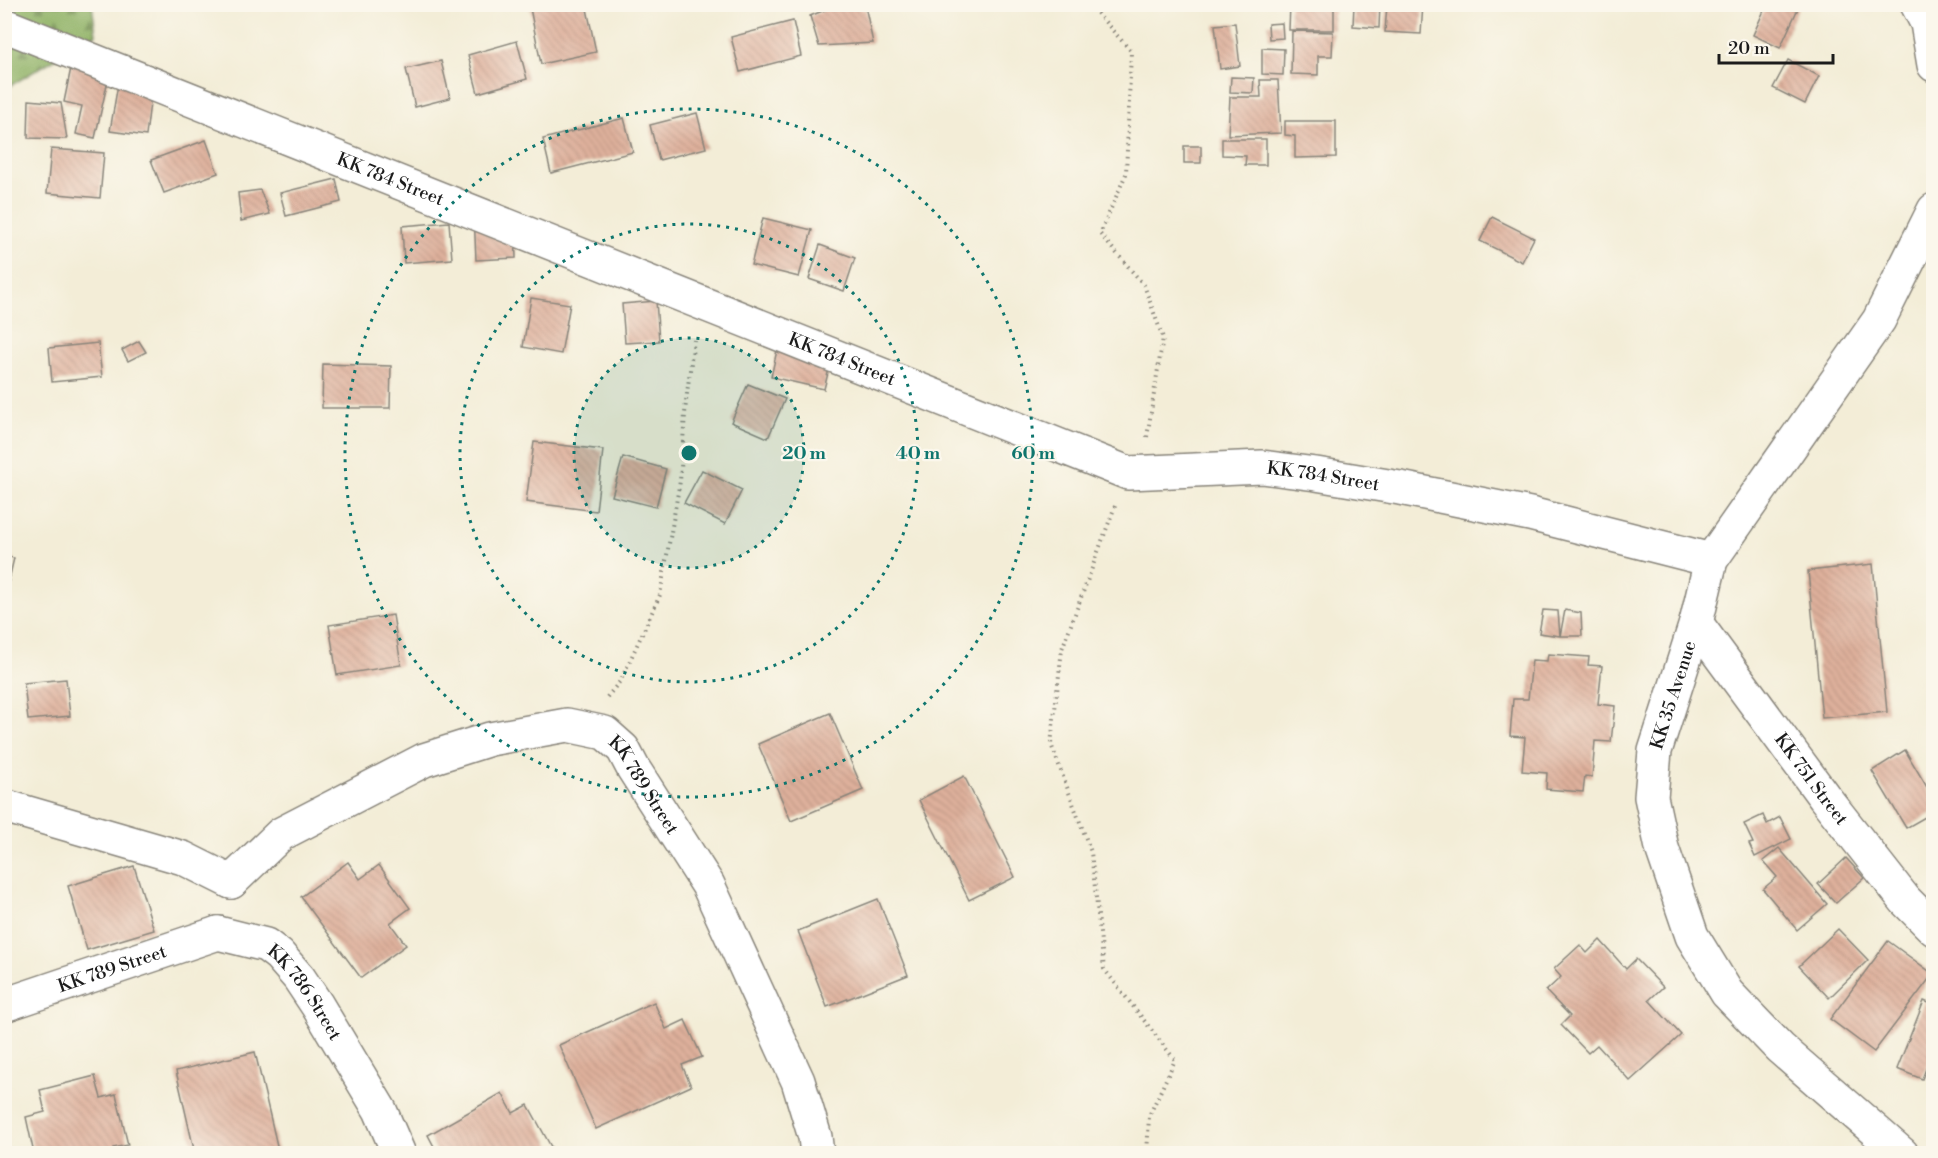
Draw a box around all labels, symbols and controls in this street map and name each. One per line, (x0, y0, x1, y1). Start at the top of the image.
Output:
scale bar (1719, 27, 1833, 65)
text: 20 m (1728, 37, 1770, 60)
street label: KK 784 Street (334, 147, 448, 211)
street label: KK 784 Street (785, 327, 899, 391)
text: 20 m (782, 442, 826, 465)
text: 40 m (896, 442, 941, 465)
text: 60 m (1011, 442, 1055, 465)
centre of rings (679, 443, 699, 463)
street label: KK 784 Street (1266, 456, 1382, 496)
street label: KK 35 Avenue (1645, 638, 1701, 752)
street label: KK 751 Street (1770, 728, 1854, 830)
street label: KK 789 Street (604, 730, 684, 839)
street label: KK 789 Street (55, 939, 170, 998)
street label: KK 786 Street (263, 939, 347, 1045)

